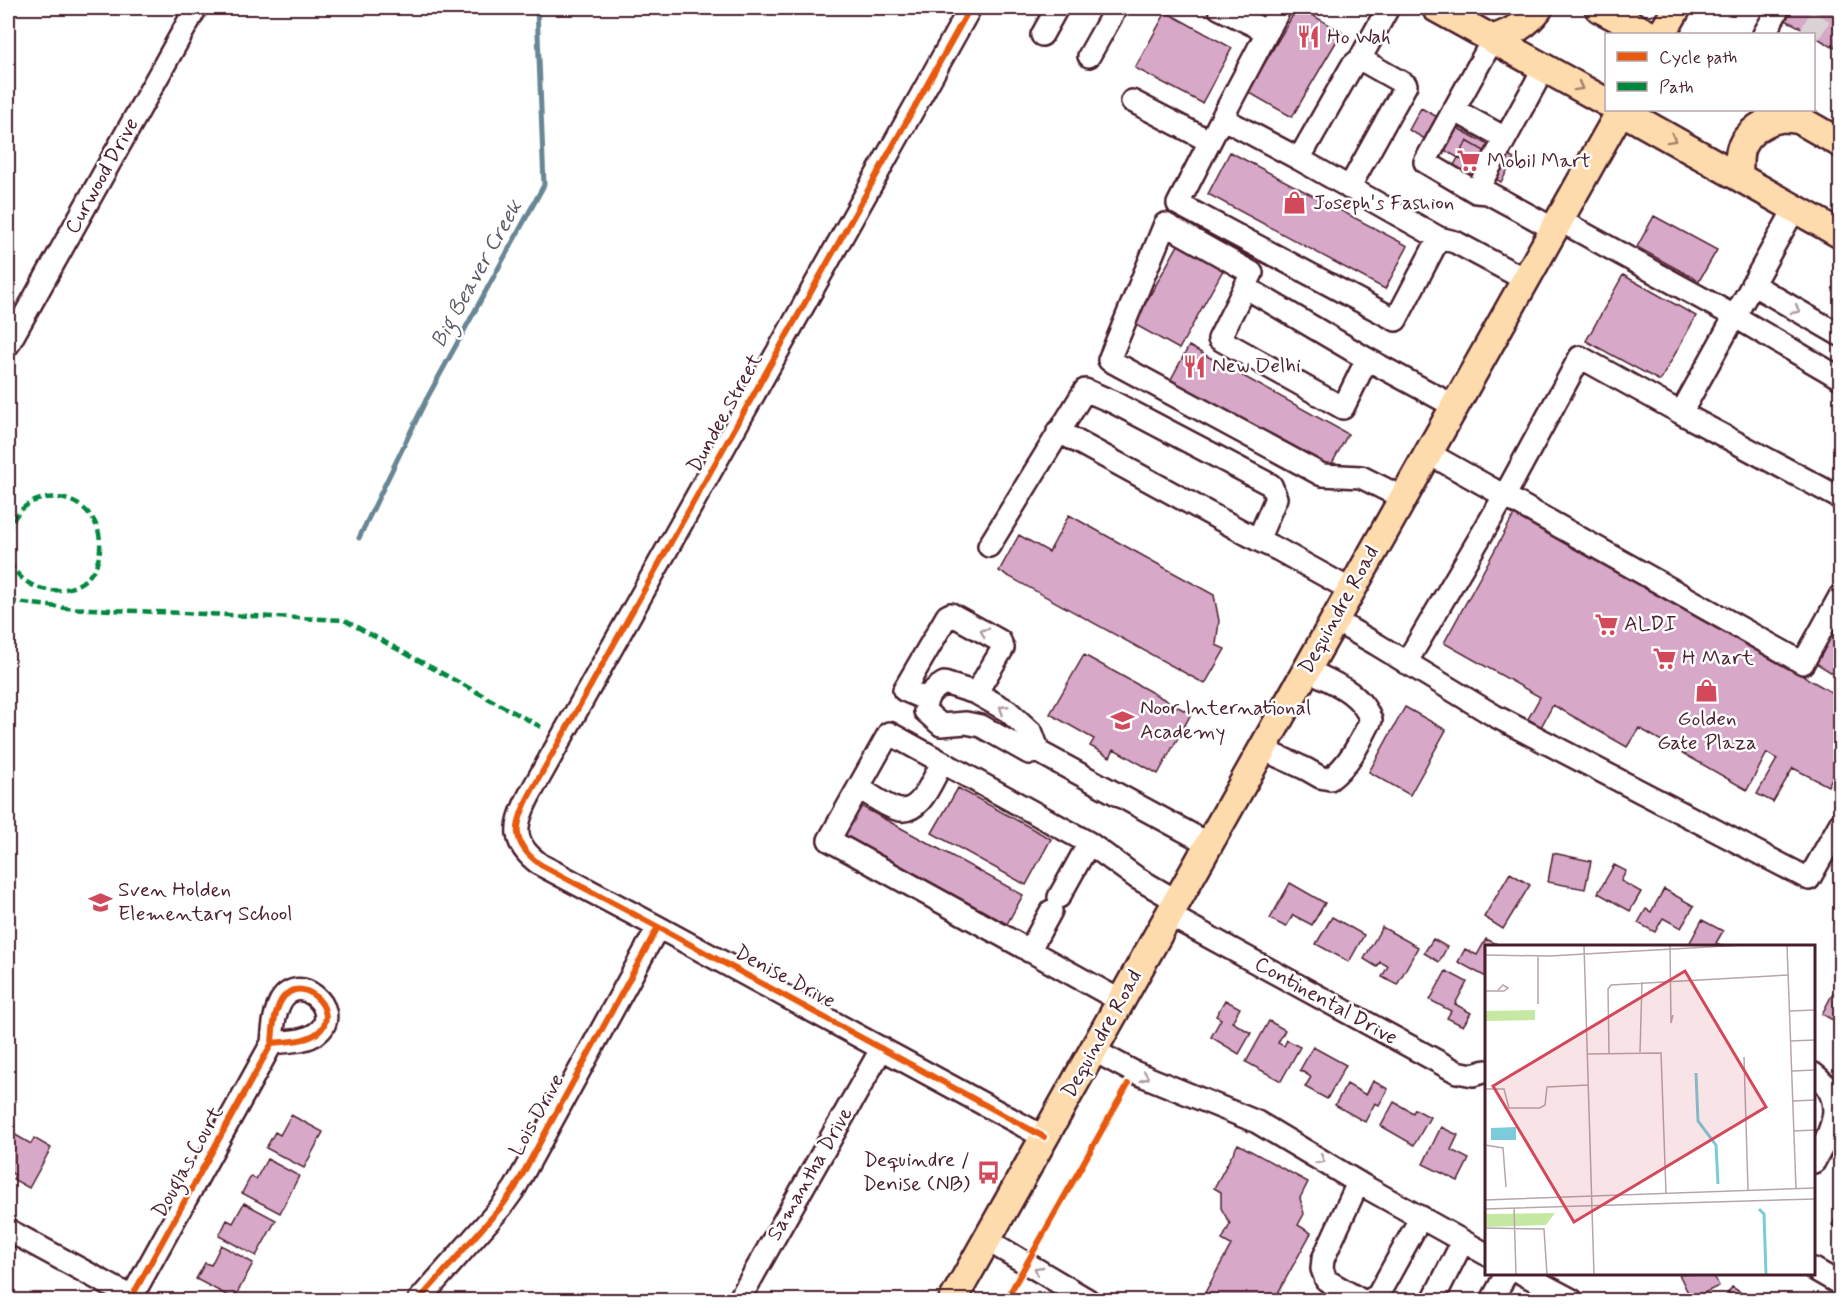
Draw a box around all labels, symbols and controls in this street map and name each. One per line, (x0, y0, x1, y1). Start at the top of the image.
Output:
place label: Ho Wah (1327, 23, 1391, 51)
restaurant icon: Ho Wah (1296, 24, 1322, 50)
legend (1605, 33, 1815, 111)
text: Cycle path (1659, 46, 1737, 70)
text: Path (1659, 76, 1694, 100)
one-way arrow (1573, 79, 1583, 91)
street label: Curwood Drive (58, 113, 146, 239)
one-way arrow (1666, 132, 1676, 143)
place label: Mobil Mart (1487, 147, 1591, 175)
supermarket icon: Mobil Mart (1456, 148, 1482, 174)
place label: Joseph's Fashion (1313, 189, 1454, 217)
shop icon: Joseph's Fashion (1282, 190, 1308, 216)
water label: Big Beaver Creek (425, 194, 532, 354)
one-way arrow (1790, 302, 1800, 314)
street label: Dundee Street (681, 348, 770, 478)
place label: New Delhi (1212, 352, 1301, 380)
restaurant icon: New Delhi (1181, 353, 1207, 379)
street label: Dequindre Road (1292, 541, 1386, 679)
place label: ALDI (1624, 610, 1676, 638)
supermarket icon: ALDI (1593, 611, 1619, 637)
one-way arrow (979, 628, 990, 639)
place label: H Mart (1682, 644, 1755, 672)
supermarket icon: H Mart (1651, 645, 1677, 671)
shop icon: Golden Gate Plaza (1694, 678, 1720, 704)
place label: Noor International Academy (1140, 694, 1311, 746)
one-way arrow (999, 705, 1009, 717)
place label: Golden Gate Plaza (1657, 705, 1757, 757)
school or university icon: Noor International Academy (1109, 707, 1135, 733)
place label: Sven Holden Elementary School (118, 876, 293, 928)
school or university icon: Sven Holden Elementary School (87, 889, 113, 915)
street label: Denise Drive (730, 939, 840, 1015)
inset map (1485, 945, 1815, 1275)
street label: Continental Drive (1249, 950, 1403, 1052)
street label: Dequindre Road (1055, 965, 1149, 1103)
street label: Lois Drive (503, 1069, 571, 1161)
one-way arrow (1139, 1070, 1150, 1082)
street label: Douglas Court (146, 1101, 232, 1224)
street label: Samantha Drive (760, 1102, 860, 1246)
place label: Dequindre / Denise (NB) (862, 1146, 971, 1198)
one-way arrow (1315, 1153, 1325, 1165)
bus stop icon: Dequindre / Denise (NB) (975, 1159, 1001, 1185)
one-way arrow (1034, 1266, 1044, 1277)

